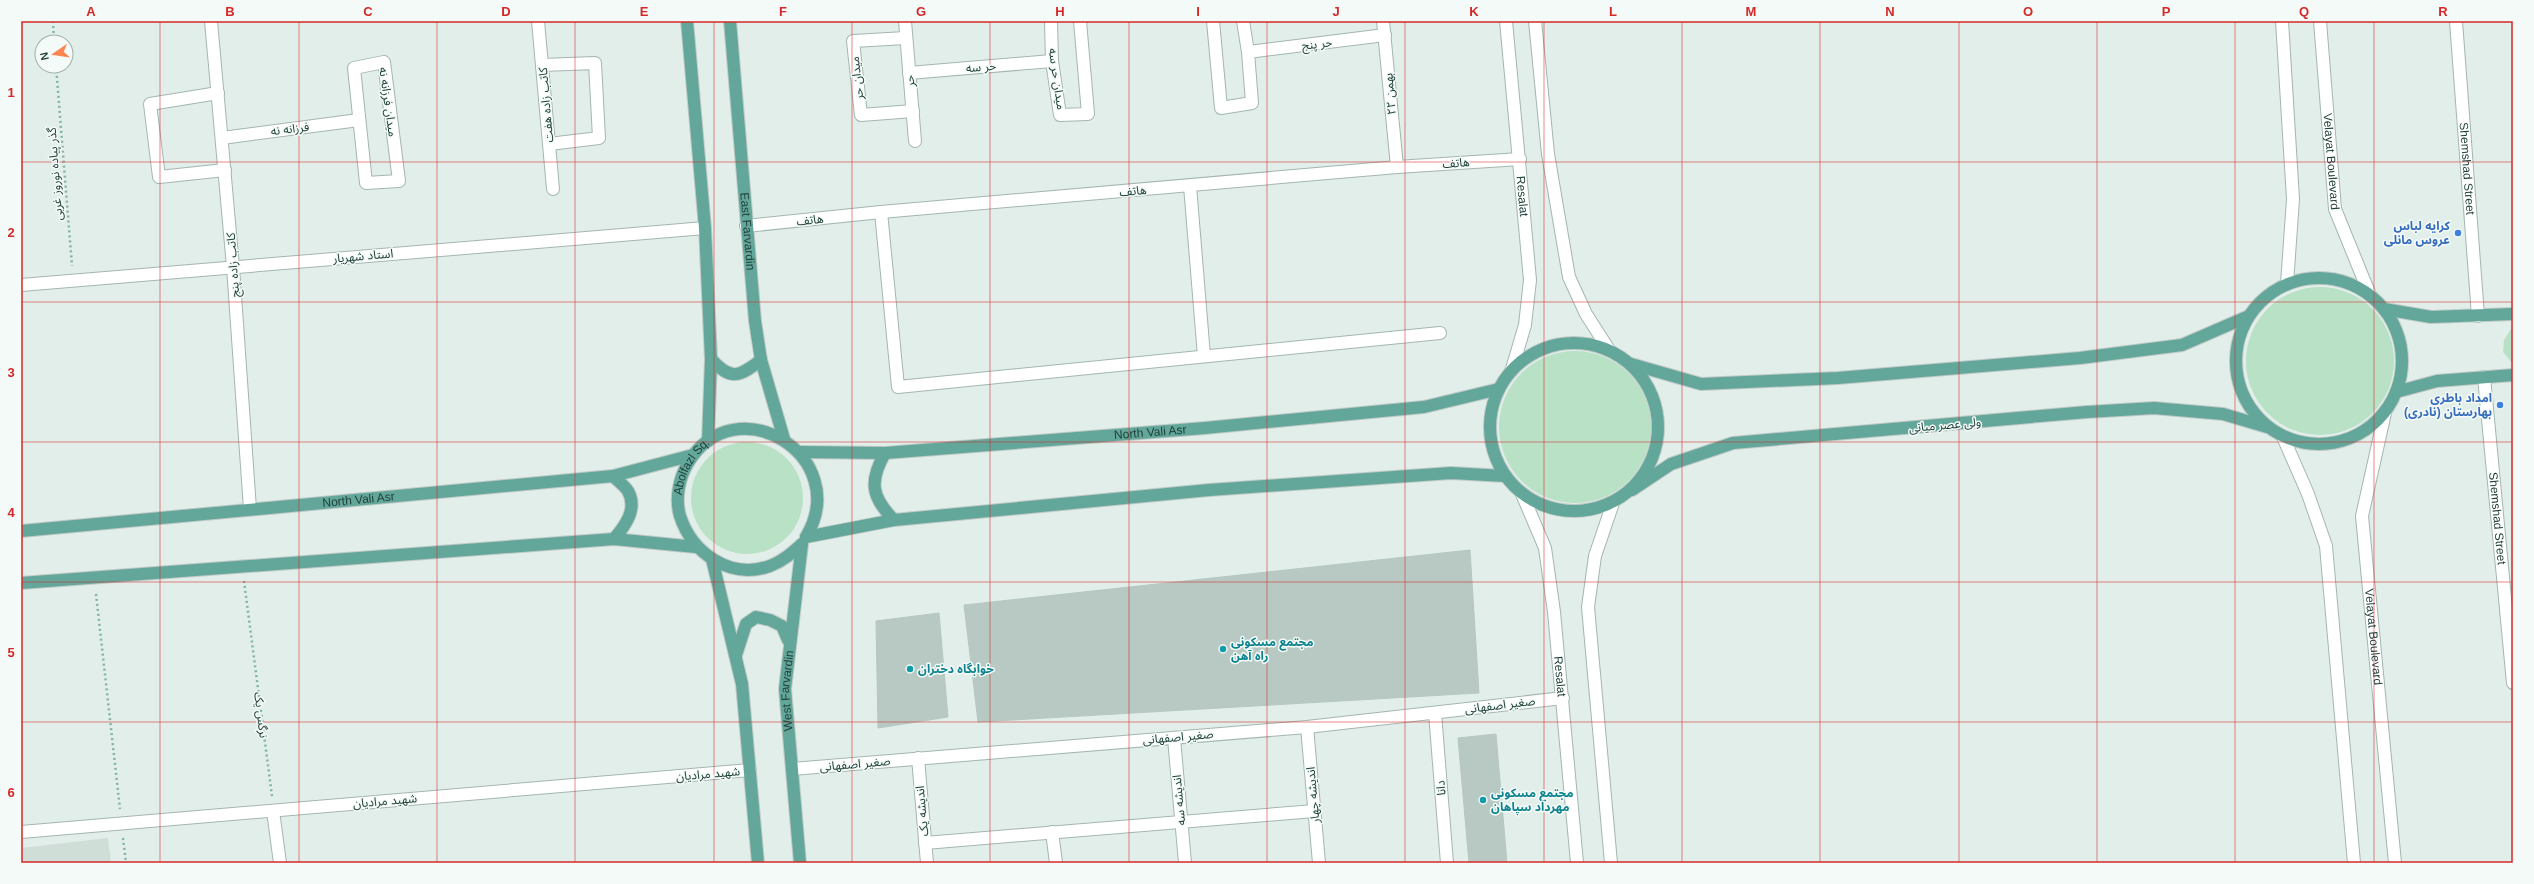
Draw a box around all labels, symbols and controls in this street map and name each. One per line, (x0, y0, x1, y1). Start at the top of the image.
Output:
text: A (86, 4, 96, 19)
text: B (225, 4, 235, 19)
text: C (363, 4, 373, 19)
text: D (501, 4, 511, 19)
text: E (640, 4, 649, 19)
text: F (779, 4, 787, 19)
text: G (916, 4, 926, 19)
text: H (1055, 4, 1065, 19)
text: I (1196, 4, 1200, 19)
text: J (1332, 4, 1340, 19)
text: K (1469, 4, 1479, 19)
text: L (1609, 4, 1617, 19)
text: M (1746, 4, 1756, 19)
text: N (1885, 4, 1895, 19)
text: O (2023, 4, 2033, 19)
text: P (2162, 4, 2171, 19)
text: Q (2299, 4, 2309, 19)
text: R (2438, 4, 2448, 19)
north arrow (34, 34, 74, 74)
street label: حر پنج (1301, 35, 1333, 55)
street label: میدان حر سه (1046, 47, 1068, 111)
text: N (38, 51, 51, 61)
street label: میدان حر (848, 56, 866, 101)
street label: حر سه (965, 59, 997, 75)
street label: میدان فرزانه نه (376, 66, 400, 138)
street label: کاتب زاده هفت (536, 66, 557, 143)
street label: ۲۲ بهمن (1381, 72, 1399, 116)
street label: حر (903, 74, 918, 88)
text: 1 (7, 85, 15, 100)
street label: Velayat Boulevard (2320, 113, 2342, 210)
street label: فرزانه نه (270, 120, 310, 138)
street label: Shemshad Street (2457, 122, 2477, 216)
street label: گذر پیاده نوروز غربی (45, 126, 66, 221)
street label: هاتف (1442, 155, 1470, 171)
street label: Resalat (1513, 175, 1531, 218)
street label: هاتف (1119, 183, 1147, 199)
street label: East Farvardin (737, 192, 758, 271)
street label: هاتف (796, 212, 824, 228)
place label: کرایه لباس عروس مانلی (2384, 219, 2451, 247)
text: 2 (7, 225, 15, 240)
marker: کرایه لباس عروس مانلی (2453, 228, 2463, 238)
street label: کاتب زاده پنج (224, 231, 244, 298)
street label: استاد شهریار (331, 246, 394, 266)
text: 3 (7, 365, 15, 380)
place label: امداد باطری بهارستان (نادری) (2404, 391, 2492, 419)
marker: امداد باطری بهارستان (نادری) (2495, 400, 2505, 410)
street label: ولی عصر میانی (1908, 415, 1982, 435)
street label: North Vali Asr (1113, 422, 1187, 442)
street label: Abolfazl Sq. (671, 435, 712, 496)
street label: Shemshad Street (2486, 471, 2509, 566)
street label: North Vali Asr (322, 489, 395, 510)
text: 4 (7, 505, 15, 520)
street label: Velayat Boulevard (2362, 588, 2385, 686)
place label: مجتمع مسکونی راه آهن (1231, 635, 1313, 663)
marker: مجتمع مسکونی راه آهن (1218, 644, 1228, 654)
text: 5 (7, 645, 15, 660)
street label: West Farvardin (778, 649, 796, 732)
street label: Resalat (1551, 655, 1569, 698)
place label: خوابگاه دختران (918, 662, 994, 676)
marker: خوابگاه دختران (905, 664, 915, 674)
street label: نرگس یک (251, 691, 271, 739)
street label: صغیر اصفهانی (1464, 694, 1536, 716)
street label: صغیر اصفهانی (1142, 727, 1214, 747)
street label: صغیر اصفهانی (819, 754, 891, 774)
street label: شهید مرادیان (675, 764, 741, 784)
street label: اندیشه چهار (1304, 766, 1324, 825)
street label: اندیشه سه (1170, 774, 1188, 826)
street label: دانا (1433, 780, 1449, 796)
text: 6 (7, 785, 15, 800)
street label: اندیشه یک (913, 785, 931, 837)
place label: مجتمع مسکونی مهرداد سپاهان (1491, 786, 1573, 816)
street label: شهید مرادیان (352, 791, 418, 811)
marker: مجتمع مسکونی مهرداد سپاهان (1478, 795, 1488, 805)

